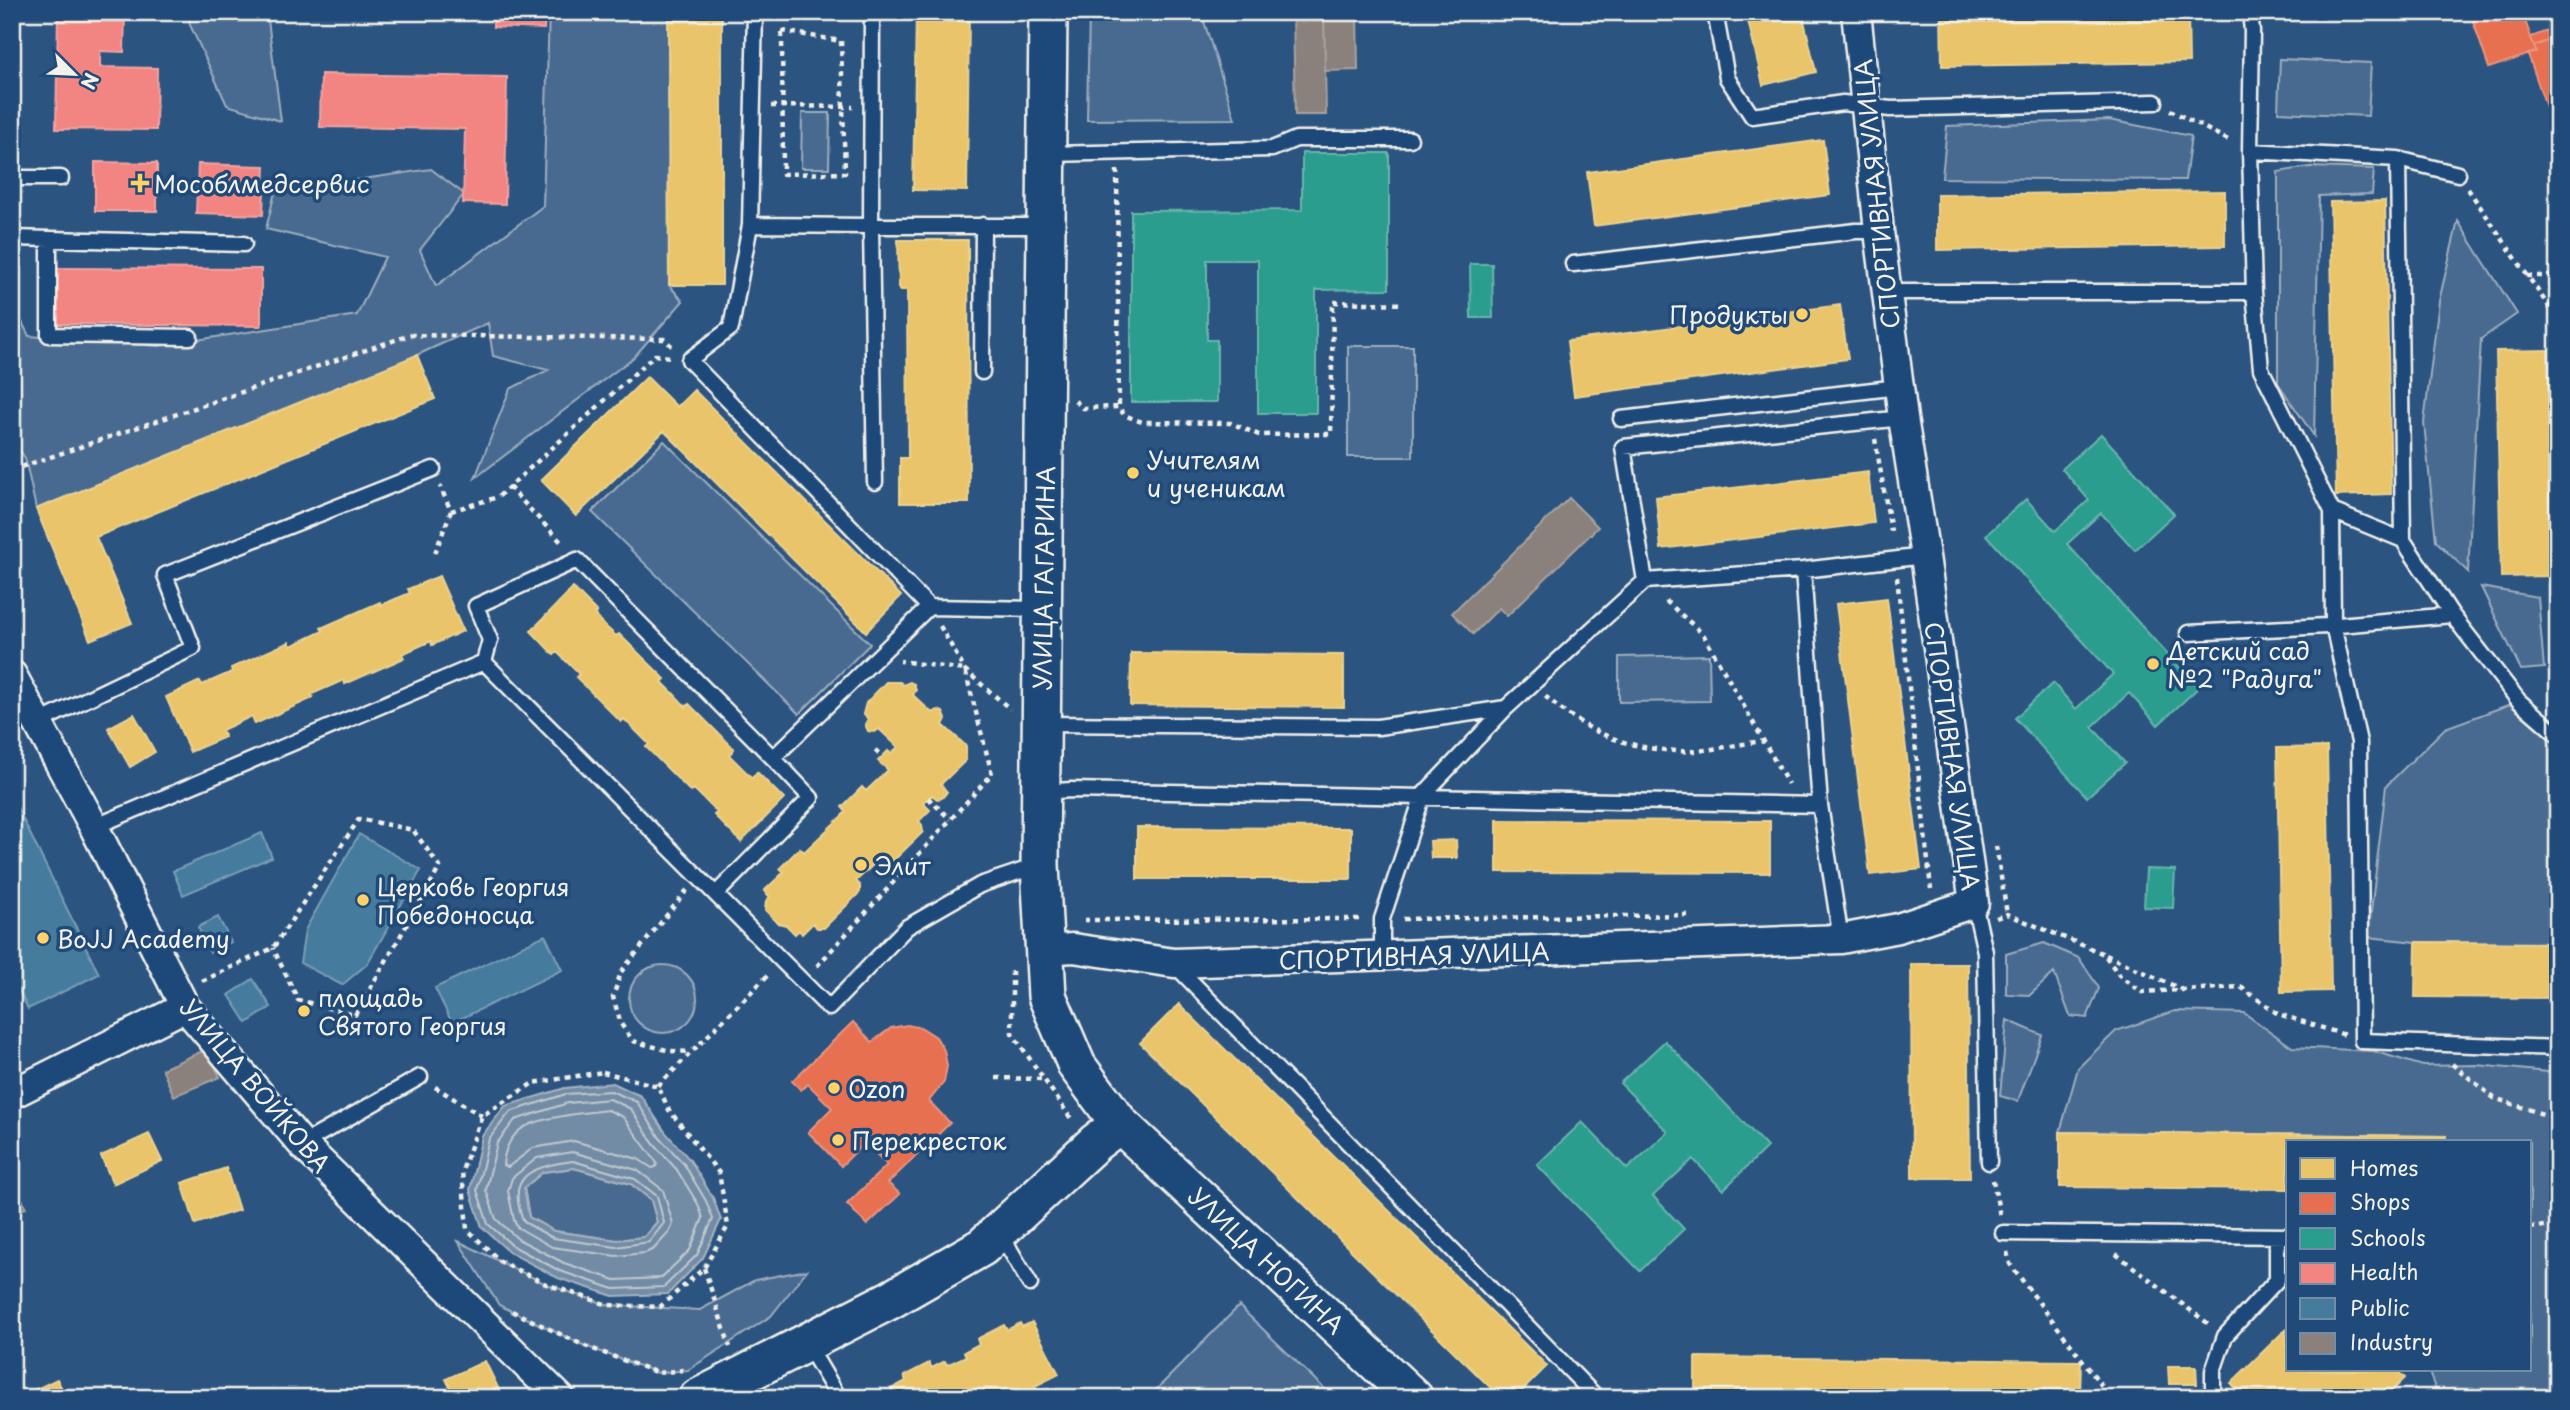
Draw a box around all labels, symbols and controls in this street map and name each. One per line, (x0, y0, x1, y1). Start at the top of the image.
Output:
north arrow (38, 38, 108, 108)
street label: СПОРТИВНАЯ УЛИЦА (1844, 57, 1908, 331)
text: N (75, 69, 106, 94)
place label: Мособлмедсервис (154, 165, 370, 201)
marker: Мособлмедсервис (132, 175, 148, 191)
place label: Продукты (1669, 296, 1788, 332)
marker: Продукты (1794, 306, 1810, 322)
place label: Учителям и ученикам (1147, 441, 1286, 505)
marker: Учителям и ученикам (1125, 465, 1141, 481)
street label: УЛИЦА ГАГАРИНА (1023, 466, 1063, 690)
street label: СПОРТИВНАЯ УЛИЦА (1916, 619, 1990, 893)
place label: Детский сад №2 "Радуга" (2166, 632, 2322, 696)
marker: Детский сад №2 "Радуга" (2145, 656, 2161, 672)
place label: Элит (875, 847, 931, 883)
marker: Элит (853, 857, 869, 873)
place label: Церковь Георгия Победоносца (377, 868, 570, 932)
marker: Церковь Георгия Победоносца (355, 892, 371, 908)
place label: BoJJ Academy (57, 920, 230, 956)
marker: BoJJ Academy (35, 930, 51, 946)
street label: СПОРТИВНАЯ УЛИЦА (1278, 932, 1550, 978)
place label: площадь Святого Георгия (318, 979, 507, 1043)
street label: УЛИЦА ВОЙКОВА (172, 990, 340, 1180)
marker: площадь Святого Георгия (296, 1003, 312, 1019)
place label: Ozon (848, 1070, 905, 1106)
marker: Ozon (826, 1080, 842, 1096)
place label: Перекресток (852, 1122, 1007, 1158)
marker: Перекресток (830, 1132, 846, 1148)
legend (2286, 1140, 2532, 1372)
text: Homes (2350, 1151, 2418, 1183)
street label: УЛИЦА НОГИНА (1181, 1178, 1353, 1342)
text: Shops (2350, 1185, 2410, 1217)
text: Schools (2350, 1221, 2426, 1253)
text: Health (2350, 1255, 2418, 1287)
text: Public (2350, 1291, 2410, 1323)
text: Industry (2350, 1325, 2433, 1357)

